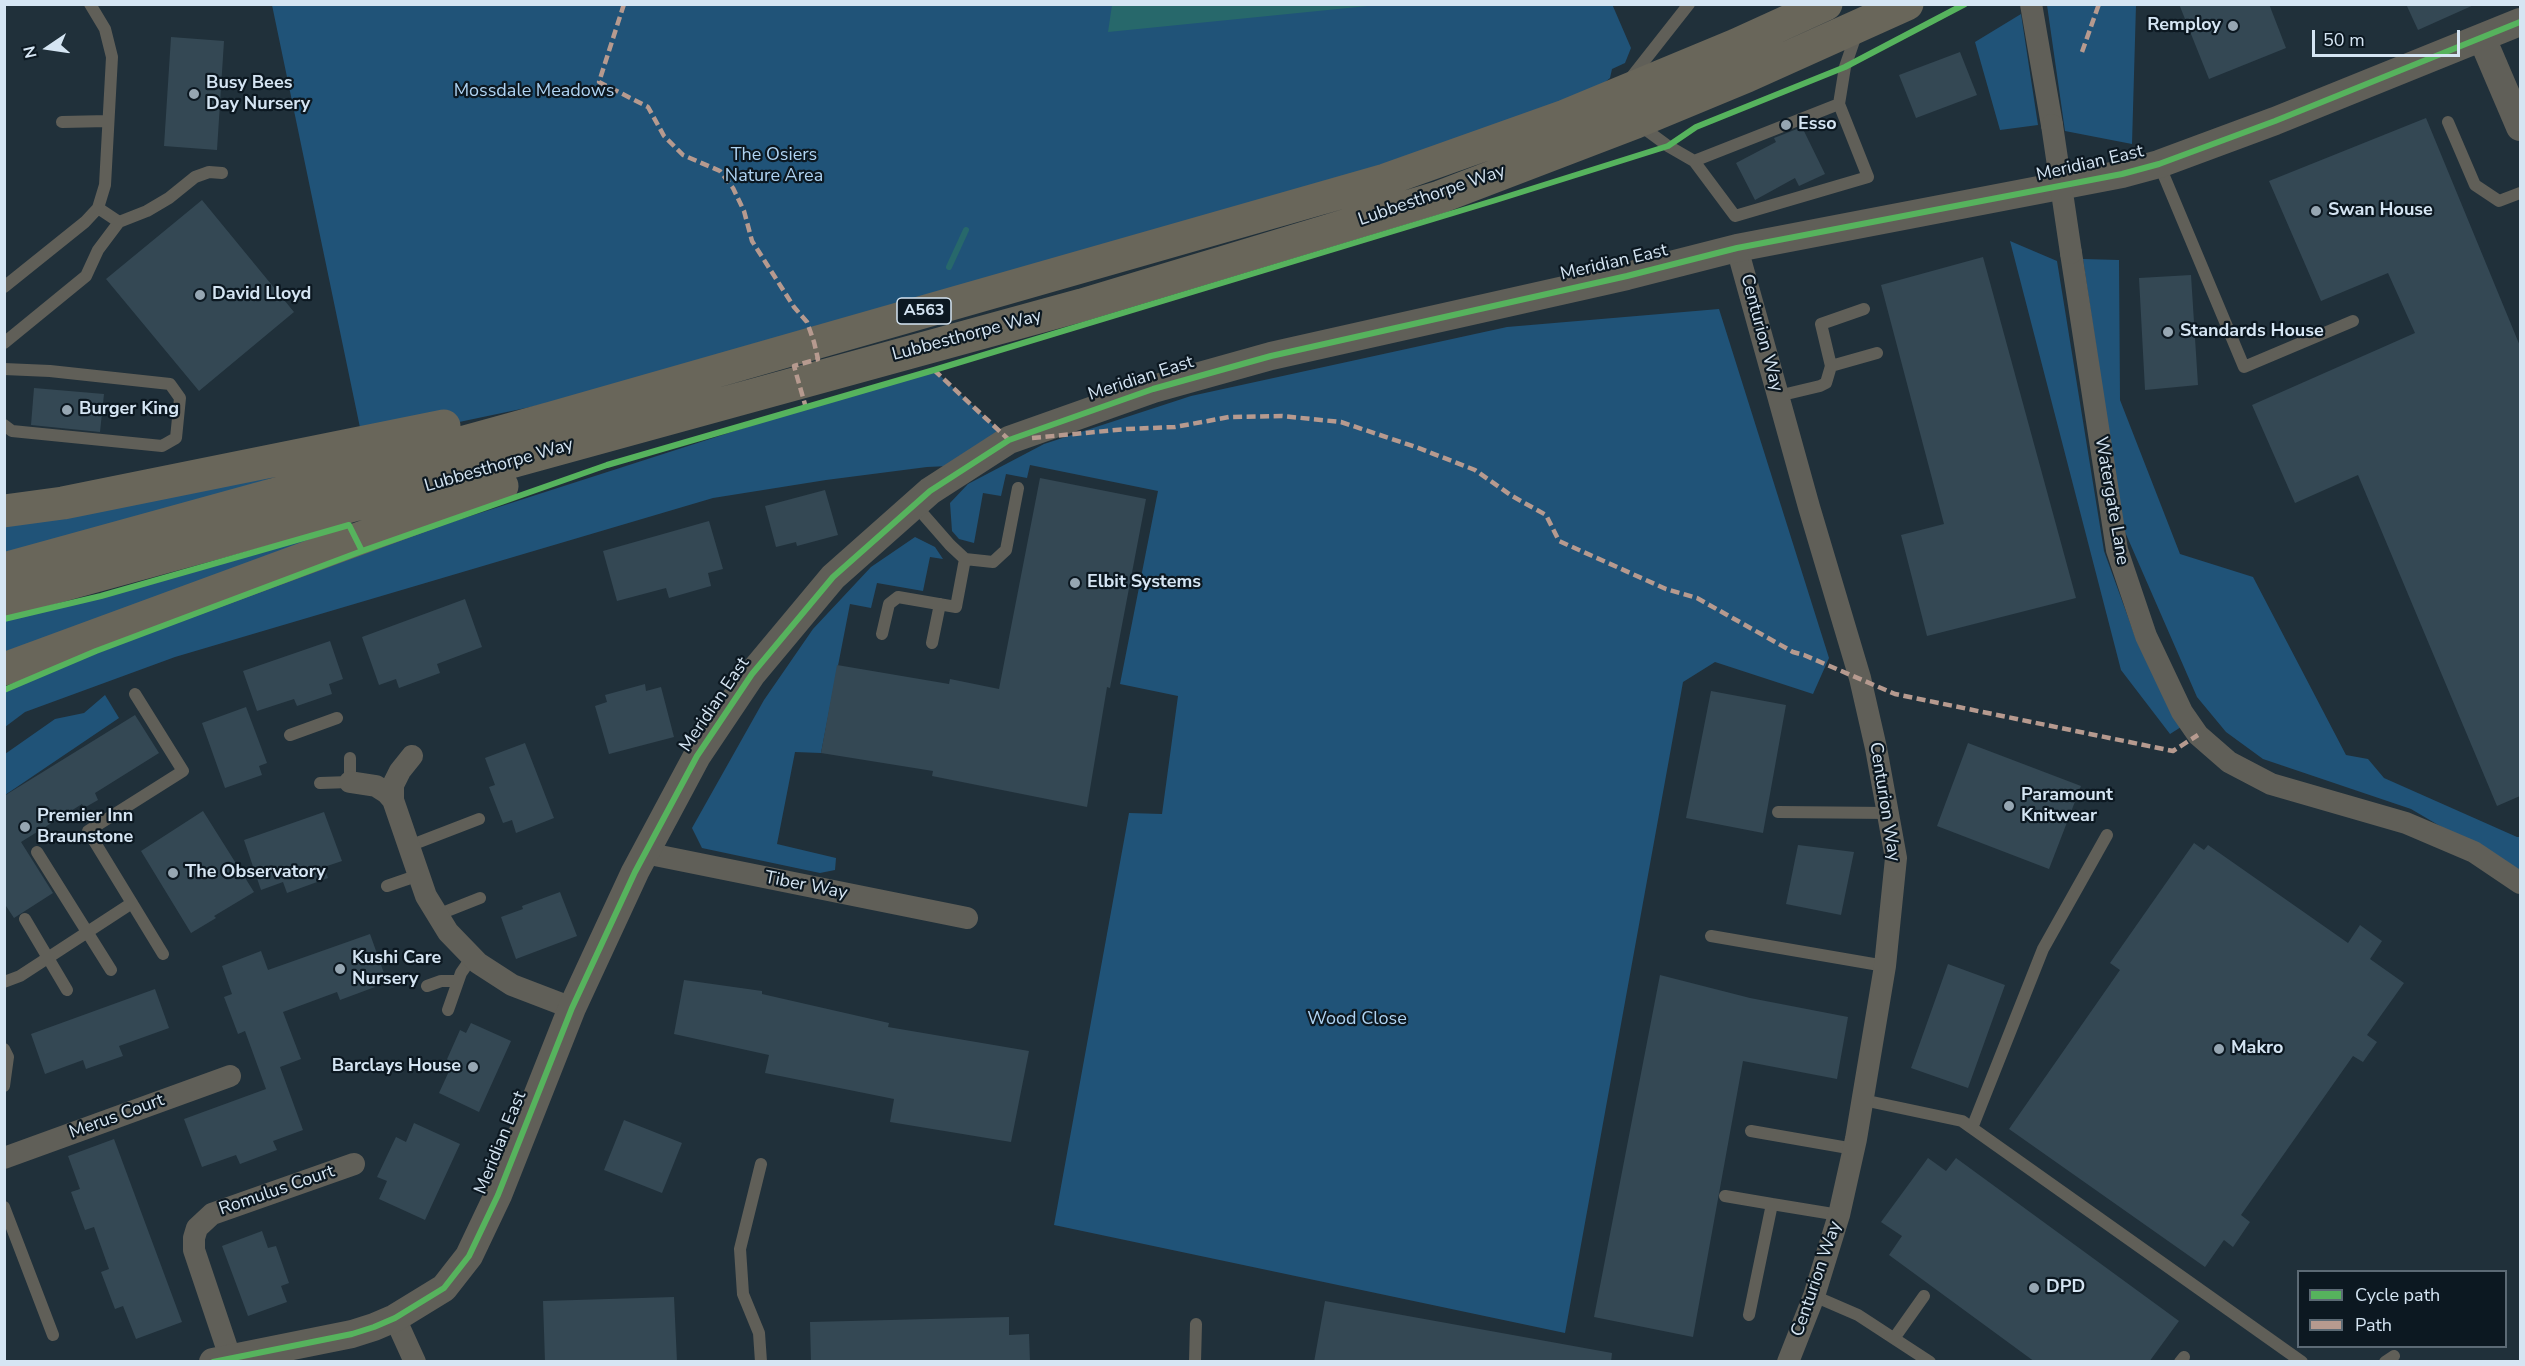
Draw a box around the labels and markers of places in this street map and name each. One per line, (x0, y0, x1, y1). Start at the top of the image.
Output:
place label: Remploy (2147, 15, 2221, 37)
marker: Remploy (2226, 19, 2240, 33)
place label: Busy Bees Day Nursery (206, 73, 310, 116)
marker: Busy Bees Day Nursery (187, 87, 201, 101)
place label: Esso (1798, 114, 1837, 136)
marker: Esso (1779, 118, 1793, 132)
place label: Swan House (2328, 200, 2433, 222)
marker: Swan House (2309, 204, 2323, 218)
place label: David Lloyd (212, 284, 311, 306)
marker: David Lloyd (193, 288, 207, 302)
place label: Standards House (2180, 321, 2324, 343)
marker: Standards House (2161, 325, 2175, 339)
place label: Burger King (79, 399, 179, 421)
marker: Burger King (60, 403, 74, 417)
place label: Elbit Systems (1087, 572, 1201, 594)
marker: Elbit Systems (1068, 576, 1082, 590)
place label: Paramount Knitwear (2021, 785, 2113, 828)
marker: Paramount Knitwear (2002, 799, 2016, 813)
place label: Premier Inn Braunstone (37, 806, 133, 848)
marker: Premier Inn Braunstone (18, 820, 32, 834)
place label: The Observatory (185, 862, 326, 884)
marker: The Observatory (166, 866, 180, 880)
place label: Kushi Care Nursery (352, 948, 441, 990)
marker: Kushi Care Nursery (333, 962, 347, 976)
place label: Makro (2231, 1038, 2283, 1060)
marker: Makro (2212, 1042, 2226, 1056)
place label: Barclays House (332, 1056, 461, 1078)
marker: Barclays House (466, 1060, 480, 1074)
place label: DPD (2046, 1277, 2085, 1299)
marker: DPD (2027, 1281, 2041, 1295)

